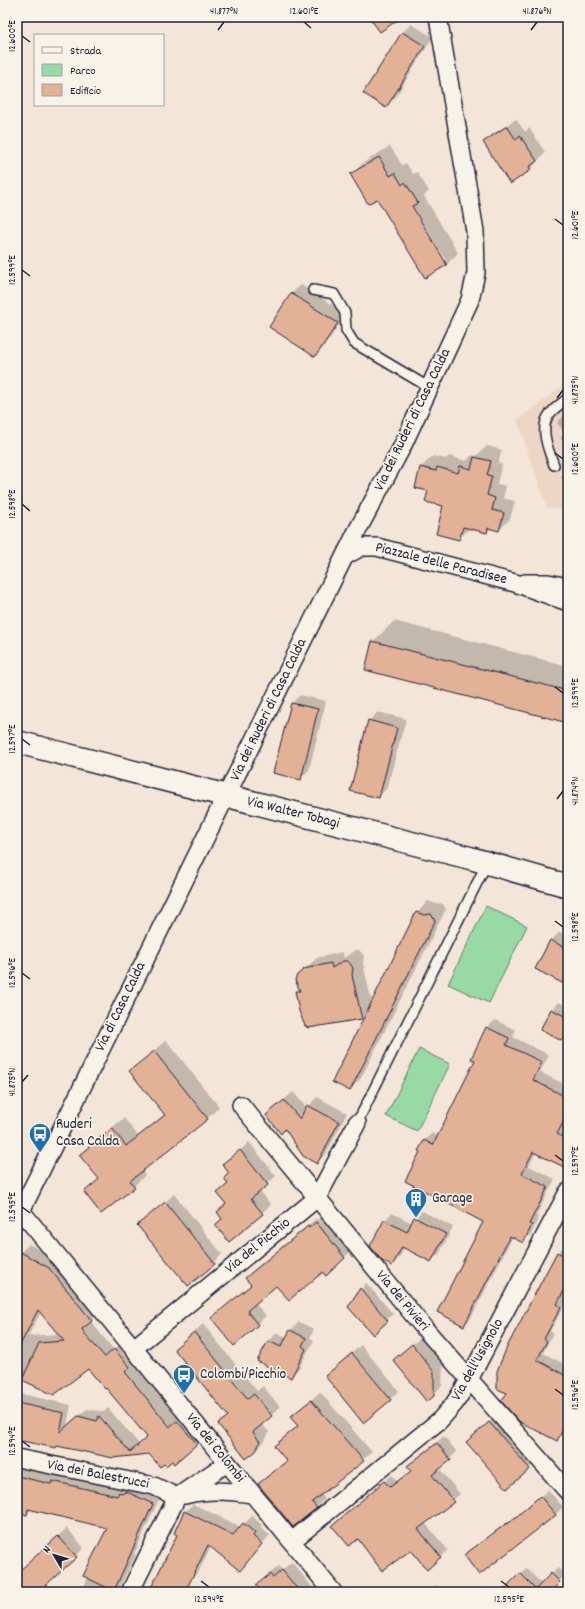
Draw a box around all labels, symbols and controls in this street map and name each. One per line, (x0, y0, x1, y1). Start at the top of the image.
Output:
text: 41.877°N (210, 5, 238, 19)
text: 12.601°E (290, 5, 319, 19)
text: 41.876°N (523, 5, 552, 19)
text: 12.600°E (6, 20, 20, 52)
legend (34, 34, 164, 106)
text: Strada (70, 43, 101, 60)
text: Parco (70, 63, 96, 80)
text: Edificio (70, 83, 101, 100)
text: 12.601°E (569, 210, 583, 239)
text: 12.599°E (6, 255, 20, 285)
street label: Via dei Ruderi di Casa Calda (369, 344, 457, 495)
text: 41.875°N (569, 376, 583, 404)
text: 12.600°E (569, 443, 583, 475)
text: 12.598°E (6, 489, 20, 519)
street label: Piazzale delle Paradisee (373, 537, 510, 591)
street label: Via dei Ruderi di Casa Calda (225, 634, 313, 785)
text: 12.599°E (569, 678, 583, 708)
text: 12.597°E (6, 724, 20, 754)
text: 41.874°N (569, 777, 583, 805)
street label: Via Walter Tobagi (244, 791, 342, 835)
text: 12.598°E (569, 912, 583, 942)
text: 12.596°E (6, 958, 20, 988)
street label: Via di Casa Calda (90, 958, 153, 1055)
text: 41.875°N (6, 1068, 20, 1096)
place label: Ruderi Casa Calda (56, 1114, 120, 1153)
bus stop icon: Ruderi Casa Calda (27, 1121, 53, 1154)
text: 12.597°E (569, 1146, 583, 1176)
building icon: Garage (403, 1186, 429, 1219)
place label: Garage (432, 1188, 473, 1210)
text: 12.595°E (6, 1192, 20, 1222)
street label: Via del Picchio (220, 1212, 296, 1279)
street label: Via dei Pivieri (370, 1266, 434, 1336)
street label: Via dell'Usignolo (446, 1315, 510, 1405)
bus stop icon: Colombi/Picchio (171, 1362, 197, 1395)
place label: Colombi/Picchio (200, 1364, 286, 1386)
text: 12.596°E (569, 1380, 583, 1410)
street label: Via dei Colombi (180, 1408, 250, 1488)
text: 12.594°E (6, 1426, 20, 1456)
street label: Via dei Balestrucci (45, 1454, 151, 1496)
north arrow (34, 1535, 74, 1575)
text: N (40, 1543, 56, 1557)
text: 12.594°E (194, 1593, 224, 1607)
text: 12.595°E (494, 1593, 524, 1607)

